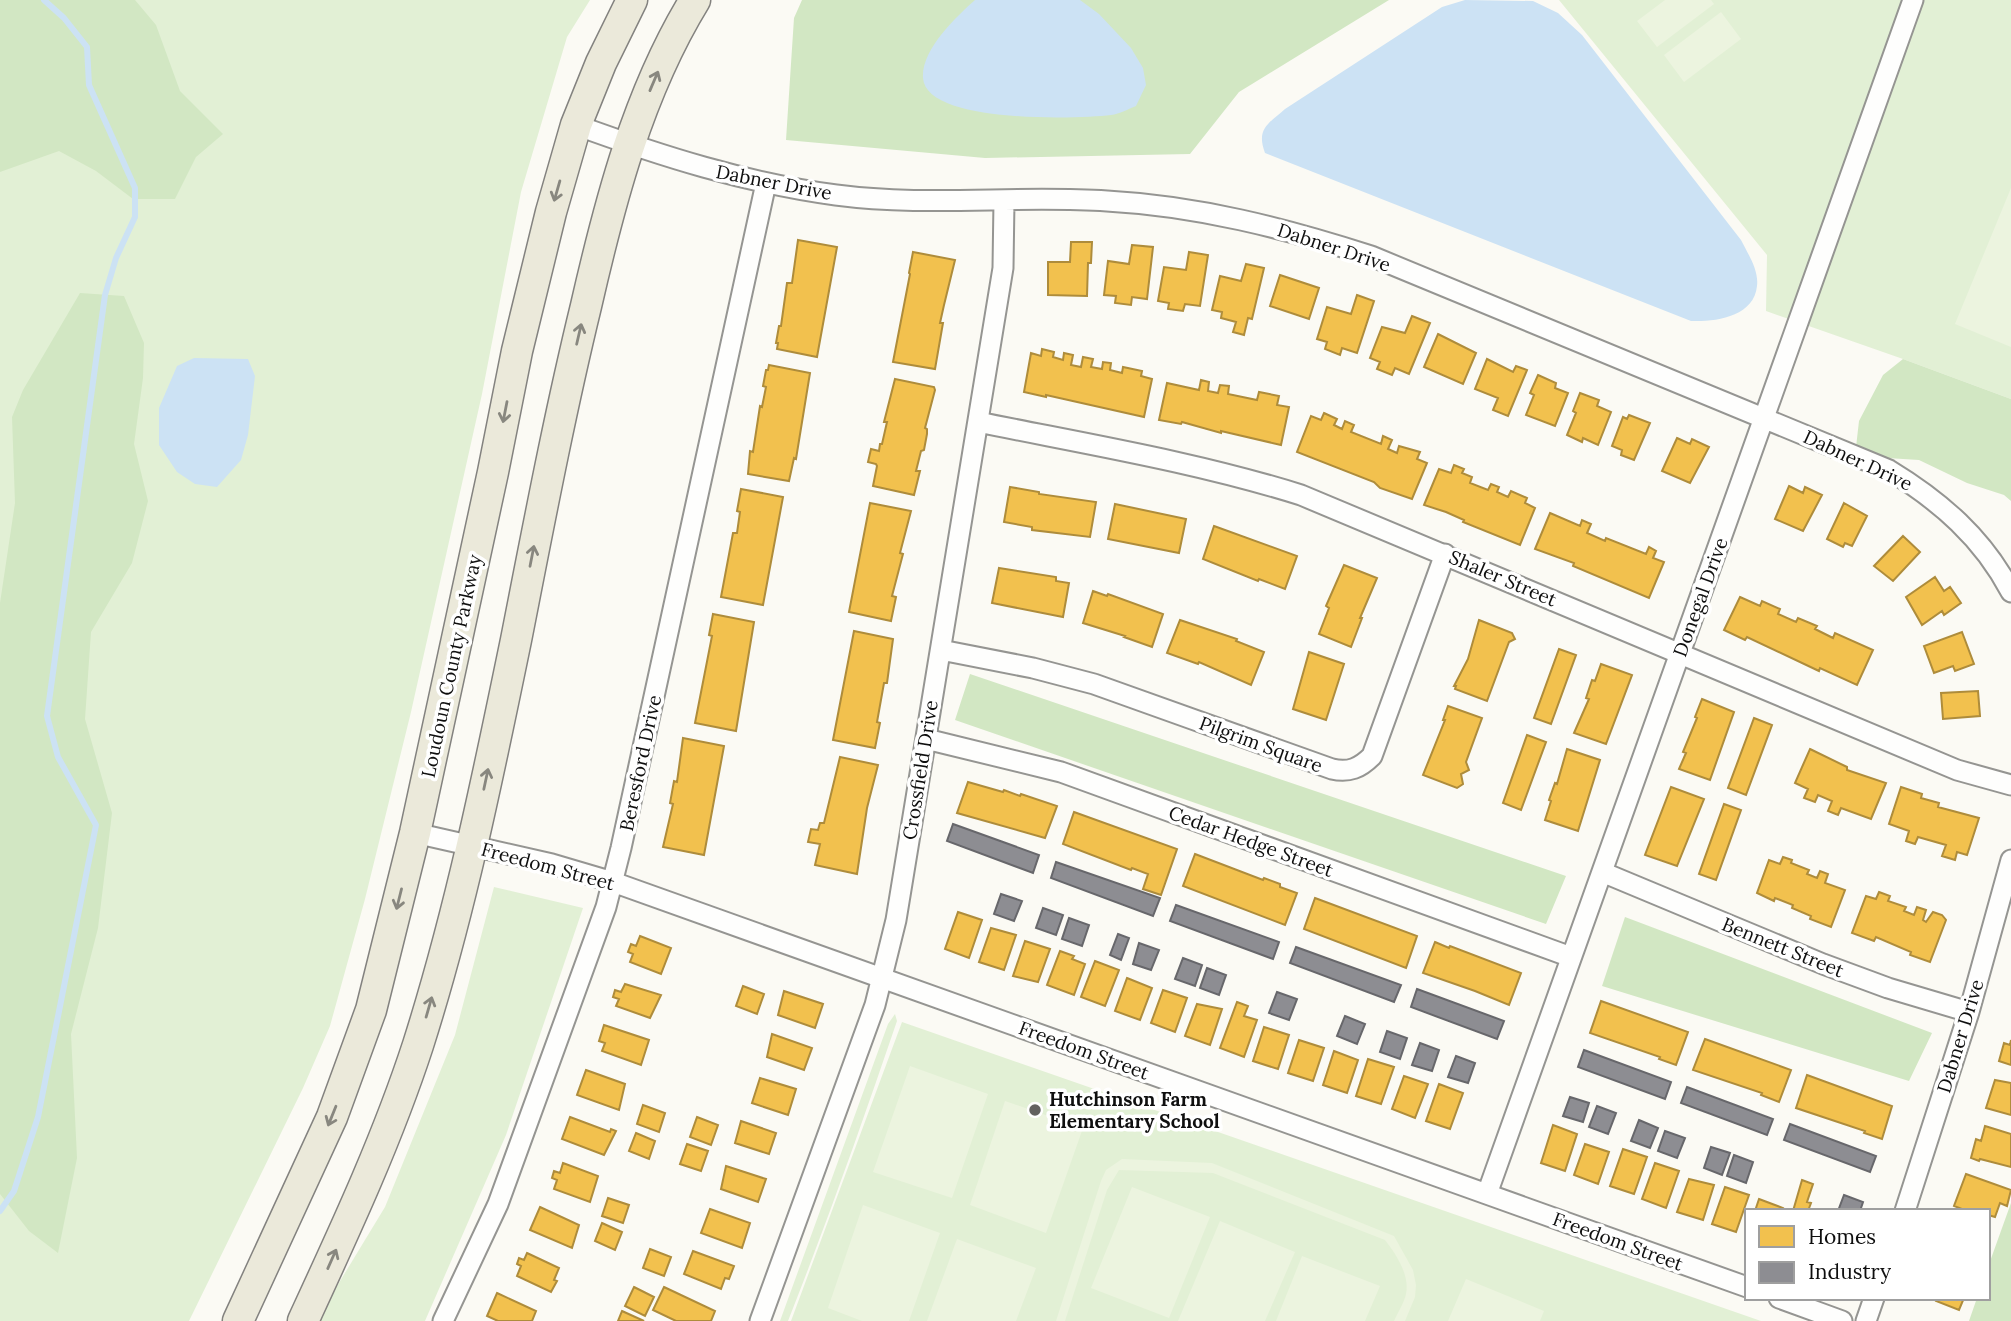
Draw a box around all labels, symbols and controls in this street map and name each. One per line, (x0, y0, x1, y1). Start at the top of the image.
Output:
one-way arrow (648, 71, 661, 92)
street label: Dabner Drive (714, 159, 834, 205)
one-way arrow (550, 179, 563, 201)
street label: Dabner Drive (1274, 217, 1394, 277)
one-way arrow (573, 323, 586, 345)
one-way arrow (498, 400, 511, 423)
street label: Dabner Drive (1800, 424, 1916, 496)
street label: Donegal Drive (1667, 534, 1733, 660)
one-way arrow (526, 545, 540, 568)
street label: Shaler Street (1446, 545, 1561, 612)
street label: Loudoun County Parkway (416, 552, 486, 780)
street label: Beresford Drive (614, 693, 666, 833)
street label: Crossfield Drive (897, 698, 943, 842)
street label: Pilgrim Square (1196, 711, 1326, 777)
one-way arrow (480, 768, 494, 791)
street label: Cedar Hedge Street (1165, 800, 1337, 882)
street label: Freedom Street (479, 837, 618, 895)
one-way arrow (392, 887, 405, 910)
street label: Bennett Street (1719, 912, 1848, 983)
street label: Dabner Drive (1931, 976, 1989, 1096)
one-way arrow (423, 996, 436, 1018)
street label: Freedom Street (1015, 1015, 1153, 1085)
place label: Hutchinson Farm Elementary School (1049, 1087, 1220, 1133)
marker: Hutchinson Farm Elementary School (1027, 1102, 1043, 1118)
one-way arrow (325, 1105, 338, 1127)
street label: Freedom Street (1549, 1206, 1687, 1276)
legend (1745, 1209, 1990, 1300)
text: Homes (1808, 1223, 1876, 1250)
one-way arrow (326, 1249, 339, 1270)
text: Industry (1808, 1258, 1891, 1285)

